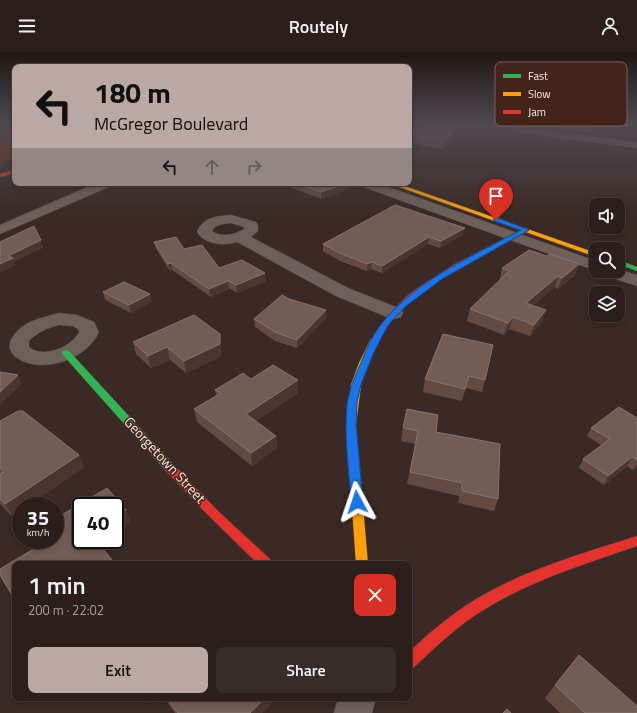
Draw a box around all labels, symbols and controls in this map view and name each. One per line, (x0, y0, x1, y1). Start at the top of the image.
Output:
text: Routely (289, 13, 348, 40)
icon: menu (16, 15, 38, 37)
icon: person (599, 15, 621, 37)
legend (495, 62, 627, 126)
text: Fast (528, 68, 548, 84)
text: 180 m (94, 71, 171, 114)
icon: left (28, 80, 80, 132)
text: Slow (528, 86, 551, 102)
text: Jam (528, 104, 546, 120)
text: McGregor Boulevard (94, 110, 248, 137)
icon: left (159, 156, 181, 178)
icon: ahead (201, 156, 223, 178)
icon: right (243, 156, 265, 178)
pin (479, 179, 513, 220)
icon: arrive (485, 185, 507, 207)
map controls (589, 198, 625, 322)
button: sound (589, 198, 625, 234)
button: search (589, 242, 625, 278)
button: layers (589, 286, 625, 322)
street label: Georgetown Street (120, 412, 211, 508)
position arrow (336, 481, 378, 523)
speed limit sign: 40 (72, 497, 124, 549)
text: 35 (27, 502, 49, 533)
text: km/h (27, 525, 49, 540)
text: 1 min (28, 567, 86, 603)
button: close (354, 574, 396, 616)
text: 200 m · 22:02 (28, 600, 104, 620)
button: Exit (28, 647, 208, 693)
button: Share (216, 647, 396, 693)

